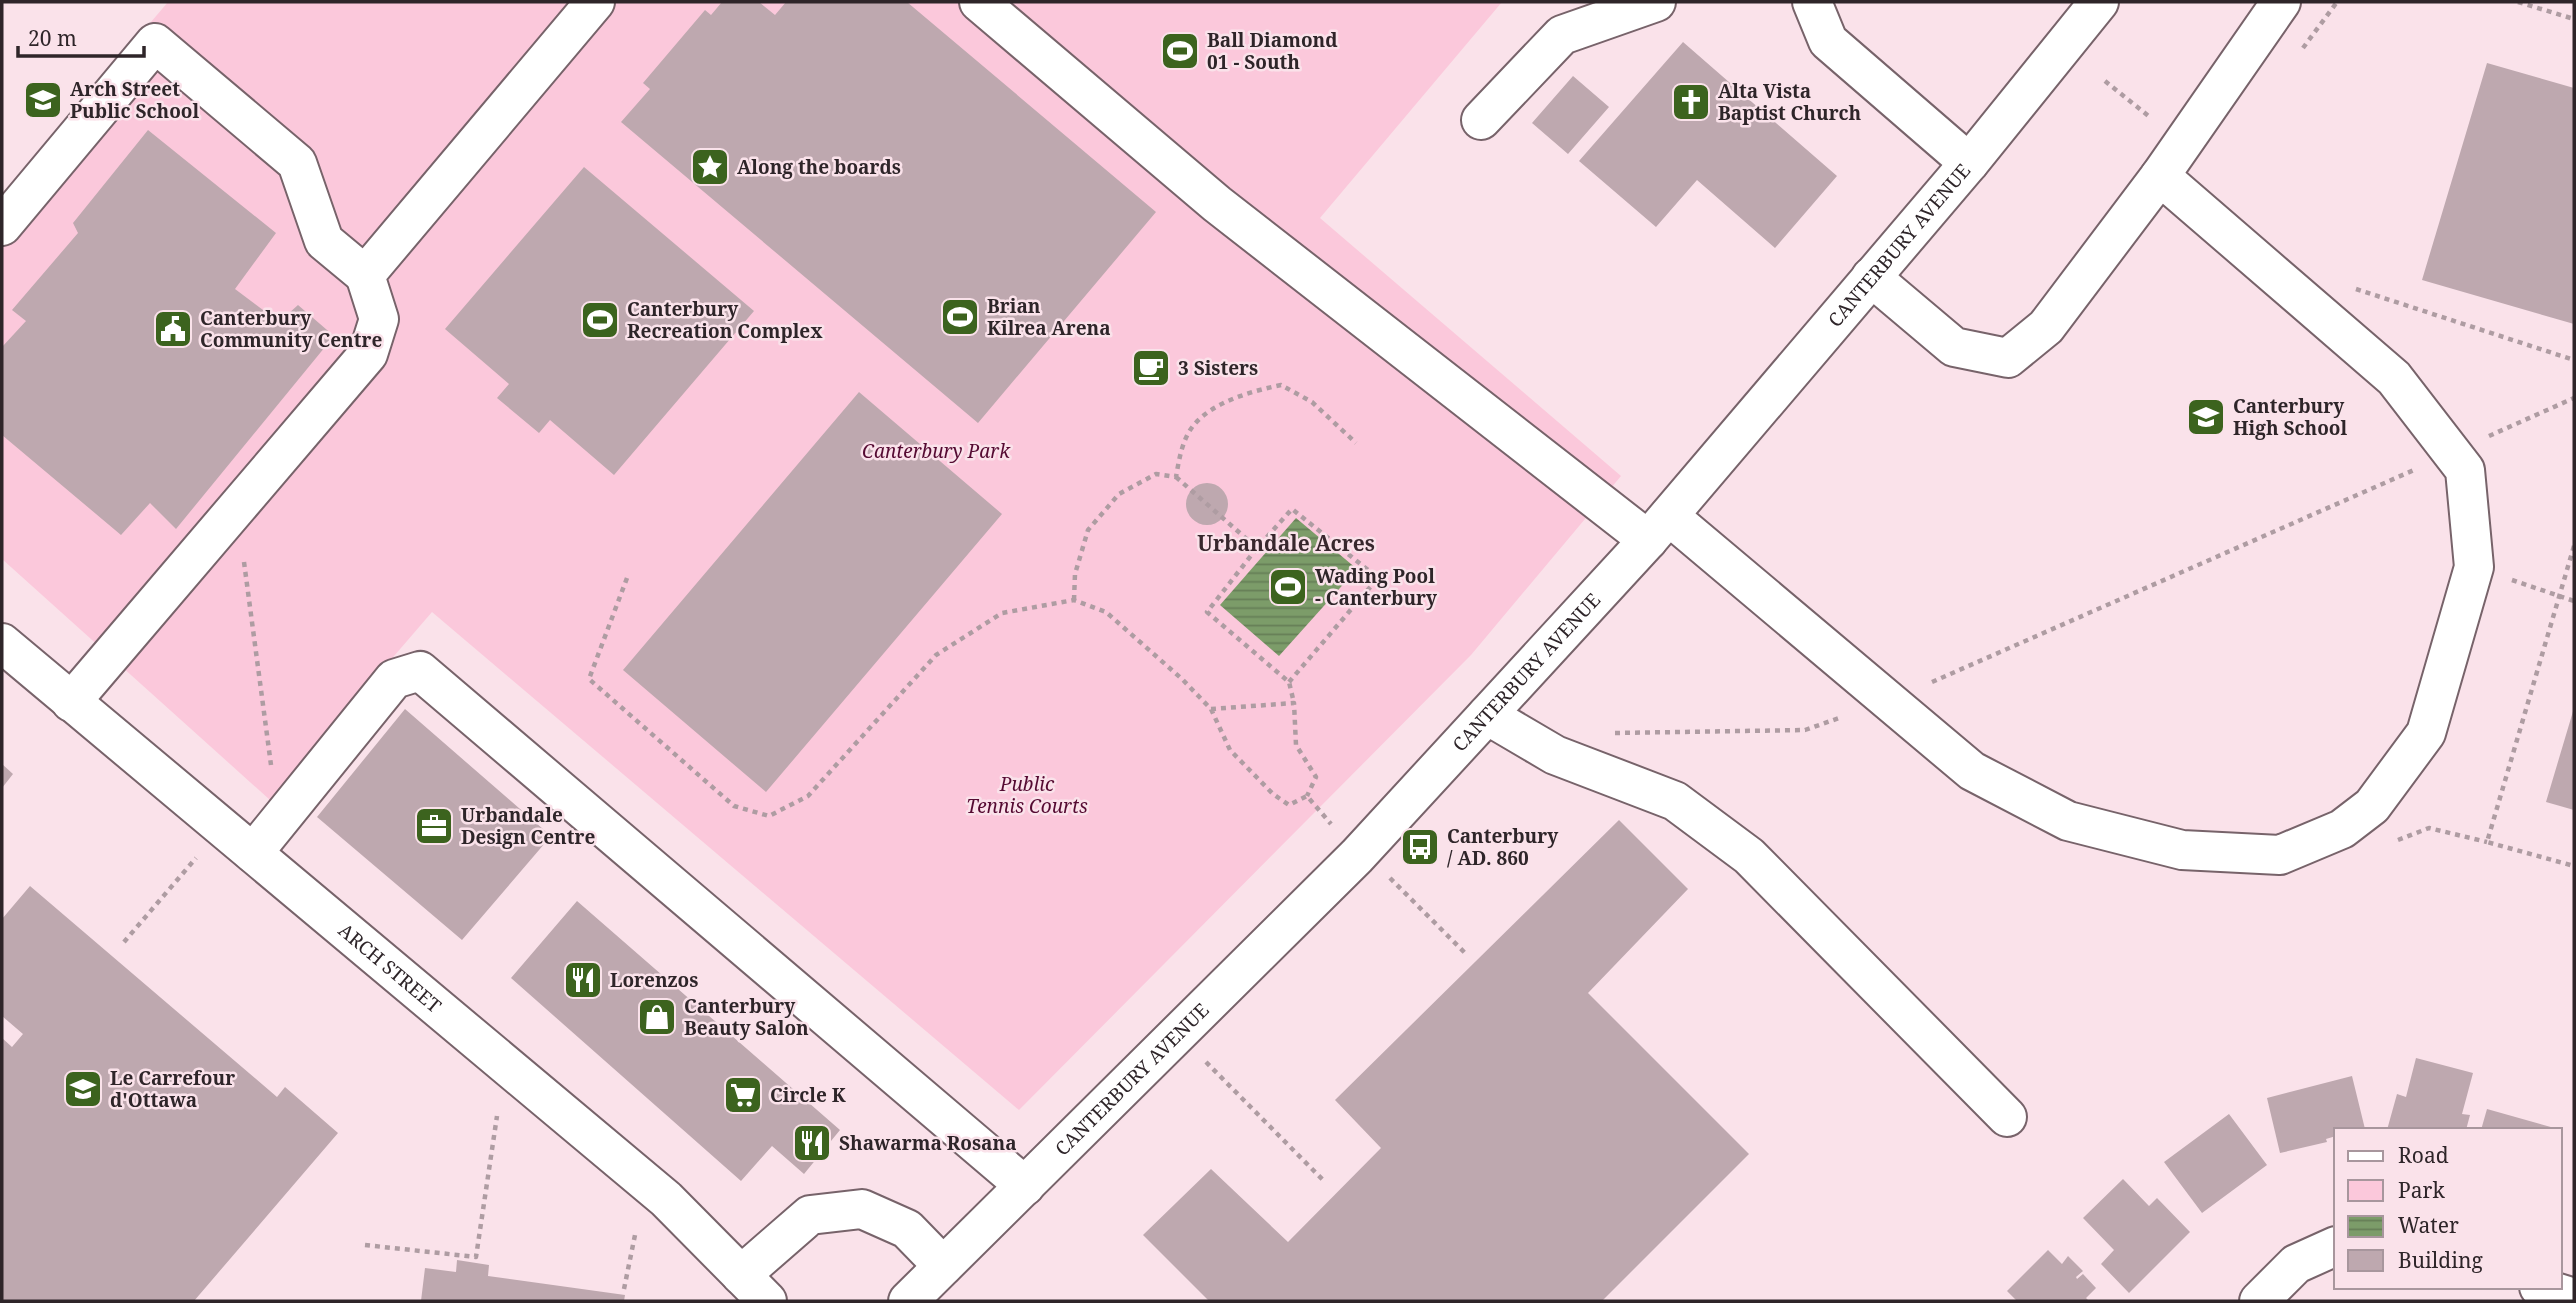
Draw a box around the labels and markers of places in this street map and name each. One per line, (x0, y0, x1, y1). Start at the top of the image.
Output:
place label: Ball Diamond 01 - South (1207, 27, 1338, 75)
sports icon: Ball Diamond 01 - South (1159, 30, 1201, 72)
place label: Arch Street Public School (70, 76, 199, 124)
place label: Alta Vista Baptist Church (1718, 78, 1862, 126)
school or university icon: Arch Street Public School (22, 79, 64, 121)
church icon: Alta Vista Baptist Church (1670, 81, 1712, 123)
place icon: Along the boards (689, 146, 731, 188)
place label: Along the boards (737, 154, 901, 180)
place label: Brian Kilrea Arena (987, 293, 1111, 341)
place label: Canterbury Recreation Complex (627, 296, 823, 344)
sports icon: Brian Kilrea Arena (939, 296, 981, 338)
sports icon: Canterbury Recreation Complex (579, 299, 621, 341)
place label: Canterbury Community Centre (200, 305, 382, 353)
public building icon: Canterbury Community Centre (152, 308, 194, 350)
cafe icon: 3 Sisters (1130, 347, 1172, 389)
place label: 3 Sisters (1178, 355, 1258, 381)
place label: Canterbury High School (2233, 393, 2348, 441)
school or university icon: Canterbury High School (2185, 396, 2227, 438)
place label: Wading Pool - Canterbury (1315, 563, 1437, 611)
sports icon: Wading Pool - Canterbury (1267, 566, 1309, 608)
place label: Urbandale Design Centre (461, 802, 595, 850)
office icon: Urbandale Design Centre (413, 805, 455, 847)
place label: Canterbury / AD. 860 (1447, 823, 1558, 871)
bus stop icon: Canterbury / AD. 860 (1399, 826, 1441, 868)
restaurant icon: Lorenzos (562, 959, 604, 1001)
place label: Lorenzos (610, 967, 698, 993)
place label: Canterbury Beauty Salon (684, 993, 809, 1041)
shop icon: Canterbury Beauty Salon (636, 996, 678, 1038)
place label: Le Carrefour d'Ottawa (110, 1065, 235, 1113)
school or university icon: Le Carrefour d'Ottawa (62, 1068, 104, 1110)
supermarket icon: Circle K (722, 1074, 764, 1116)
place label: Circle K (770, 1082, 846, 1108)
restaurant icon: Shawarma Rosana (791, 1122, 833, 1164)
place label: Shawarma Rosana (839, 1130, 1017, 1156)

